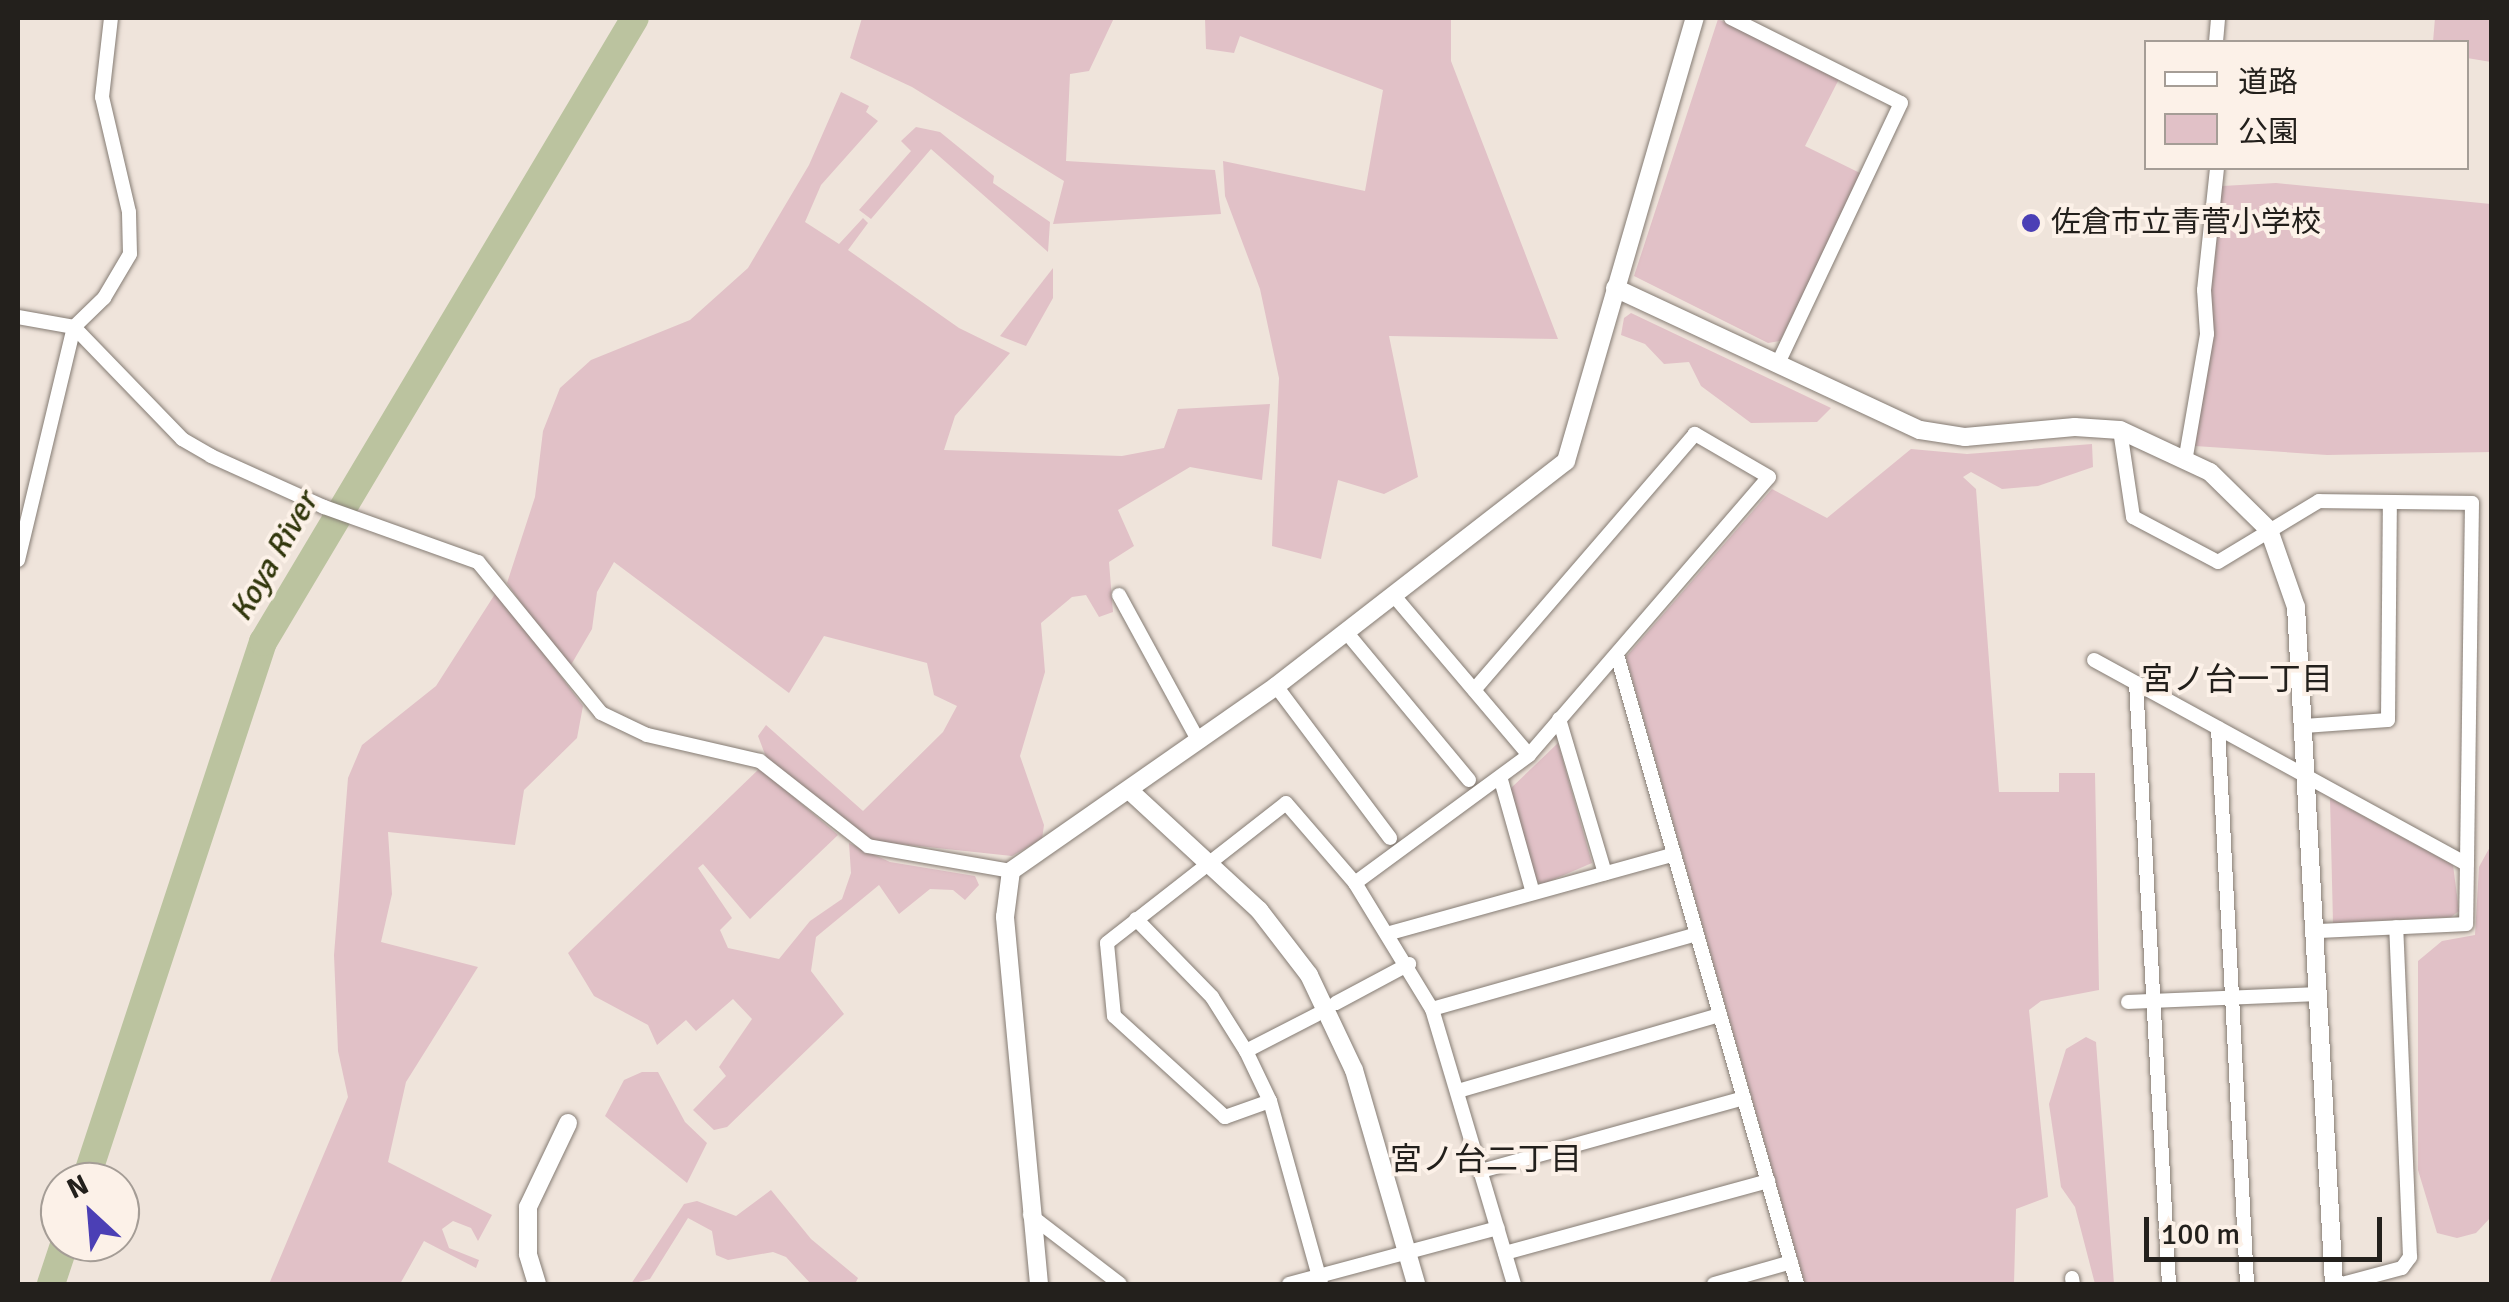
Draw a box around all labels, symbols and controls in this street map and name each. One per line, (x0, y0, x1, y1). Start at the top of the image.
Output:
legend (2144, 40, 2469, 170)
text: 道路 (2238, 64, 2298, 101)
text: 公園 (2238, 114, 2298, 151)
place label: 佐倉市立青菅小学校 (2051, 205, 2321, 241)
marker: 佐倉市立青菅小学校 (2020, 212, 2042, 234)
water label: Koya River (222, 486, 326, 628)
district label: 宮ノ台一丁目 (2141, 661, 2333, 699)
district label: 宮ノ台二丁目 (1390, 1141, 1582, 1179)
north arrow (40, 1162, 140, 1262)
text: N (62, 1167, 94, 1206)
scale bar (2149, 1197, 2386, 1259)
text: 100 m (2161, 1216, 2240, 1253)

